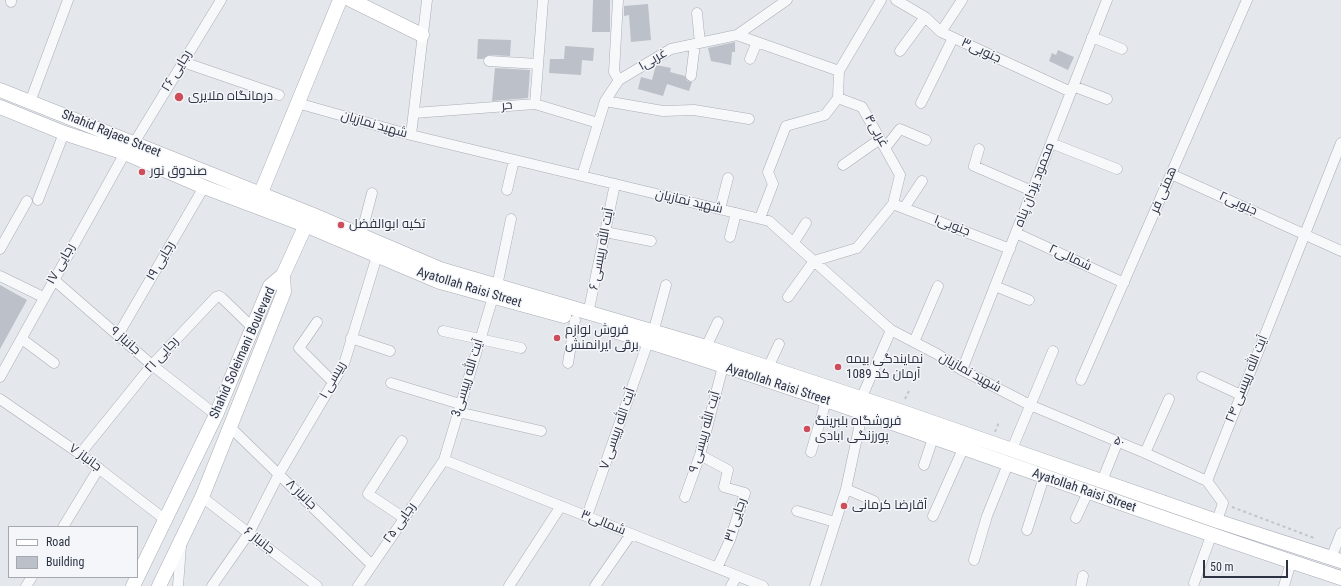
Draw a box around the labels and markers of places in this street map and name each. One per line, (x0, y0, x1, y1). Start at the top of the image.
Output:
place label: درمانگاه ملایری (188, 89, 273, 105)
marker: درمانگاه ملایری (173, 91, 185, 103)
place label: صندوق نور (150, 164, 207, 180)
marker: صندوق نور (137, 167, 147, 177)
place label: تکیه ابوالفضل (349, 217, 425, 233)
marker: تکیه ابوالفضل (336, 220, 346, 230)
place label: فروش لوازم برقی ایرانمنش (565, 323, 639, 354)
marker: فروش لوازم برقی ایرانمنش (552, 333, 562, 343)
place label: نمایندگی بیمه آرمان کد 1089 (846, 352, 923, 383)
marker: نمایندگی بیمه آرمان کد 1089 (833, 362, 843, 372)
place label: فروشگاه بلبرینگ پورزنگی ابادی (815, 414, 901, 445)
marker: فروشگاه بلبرینگ پورزنگی ابادی (802, 424, 812, 434)
place label: آقارضا کرمانی (852, 498, 927, 514)
marker: آقارضا کرمانی (839, 501, 849, 511)

